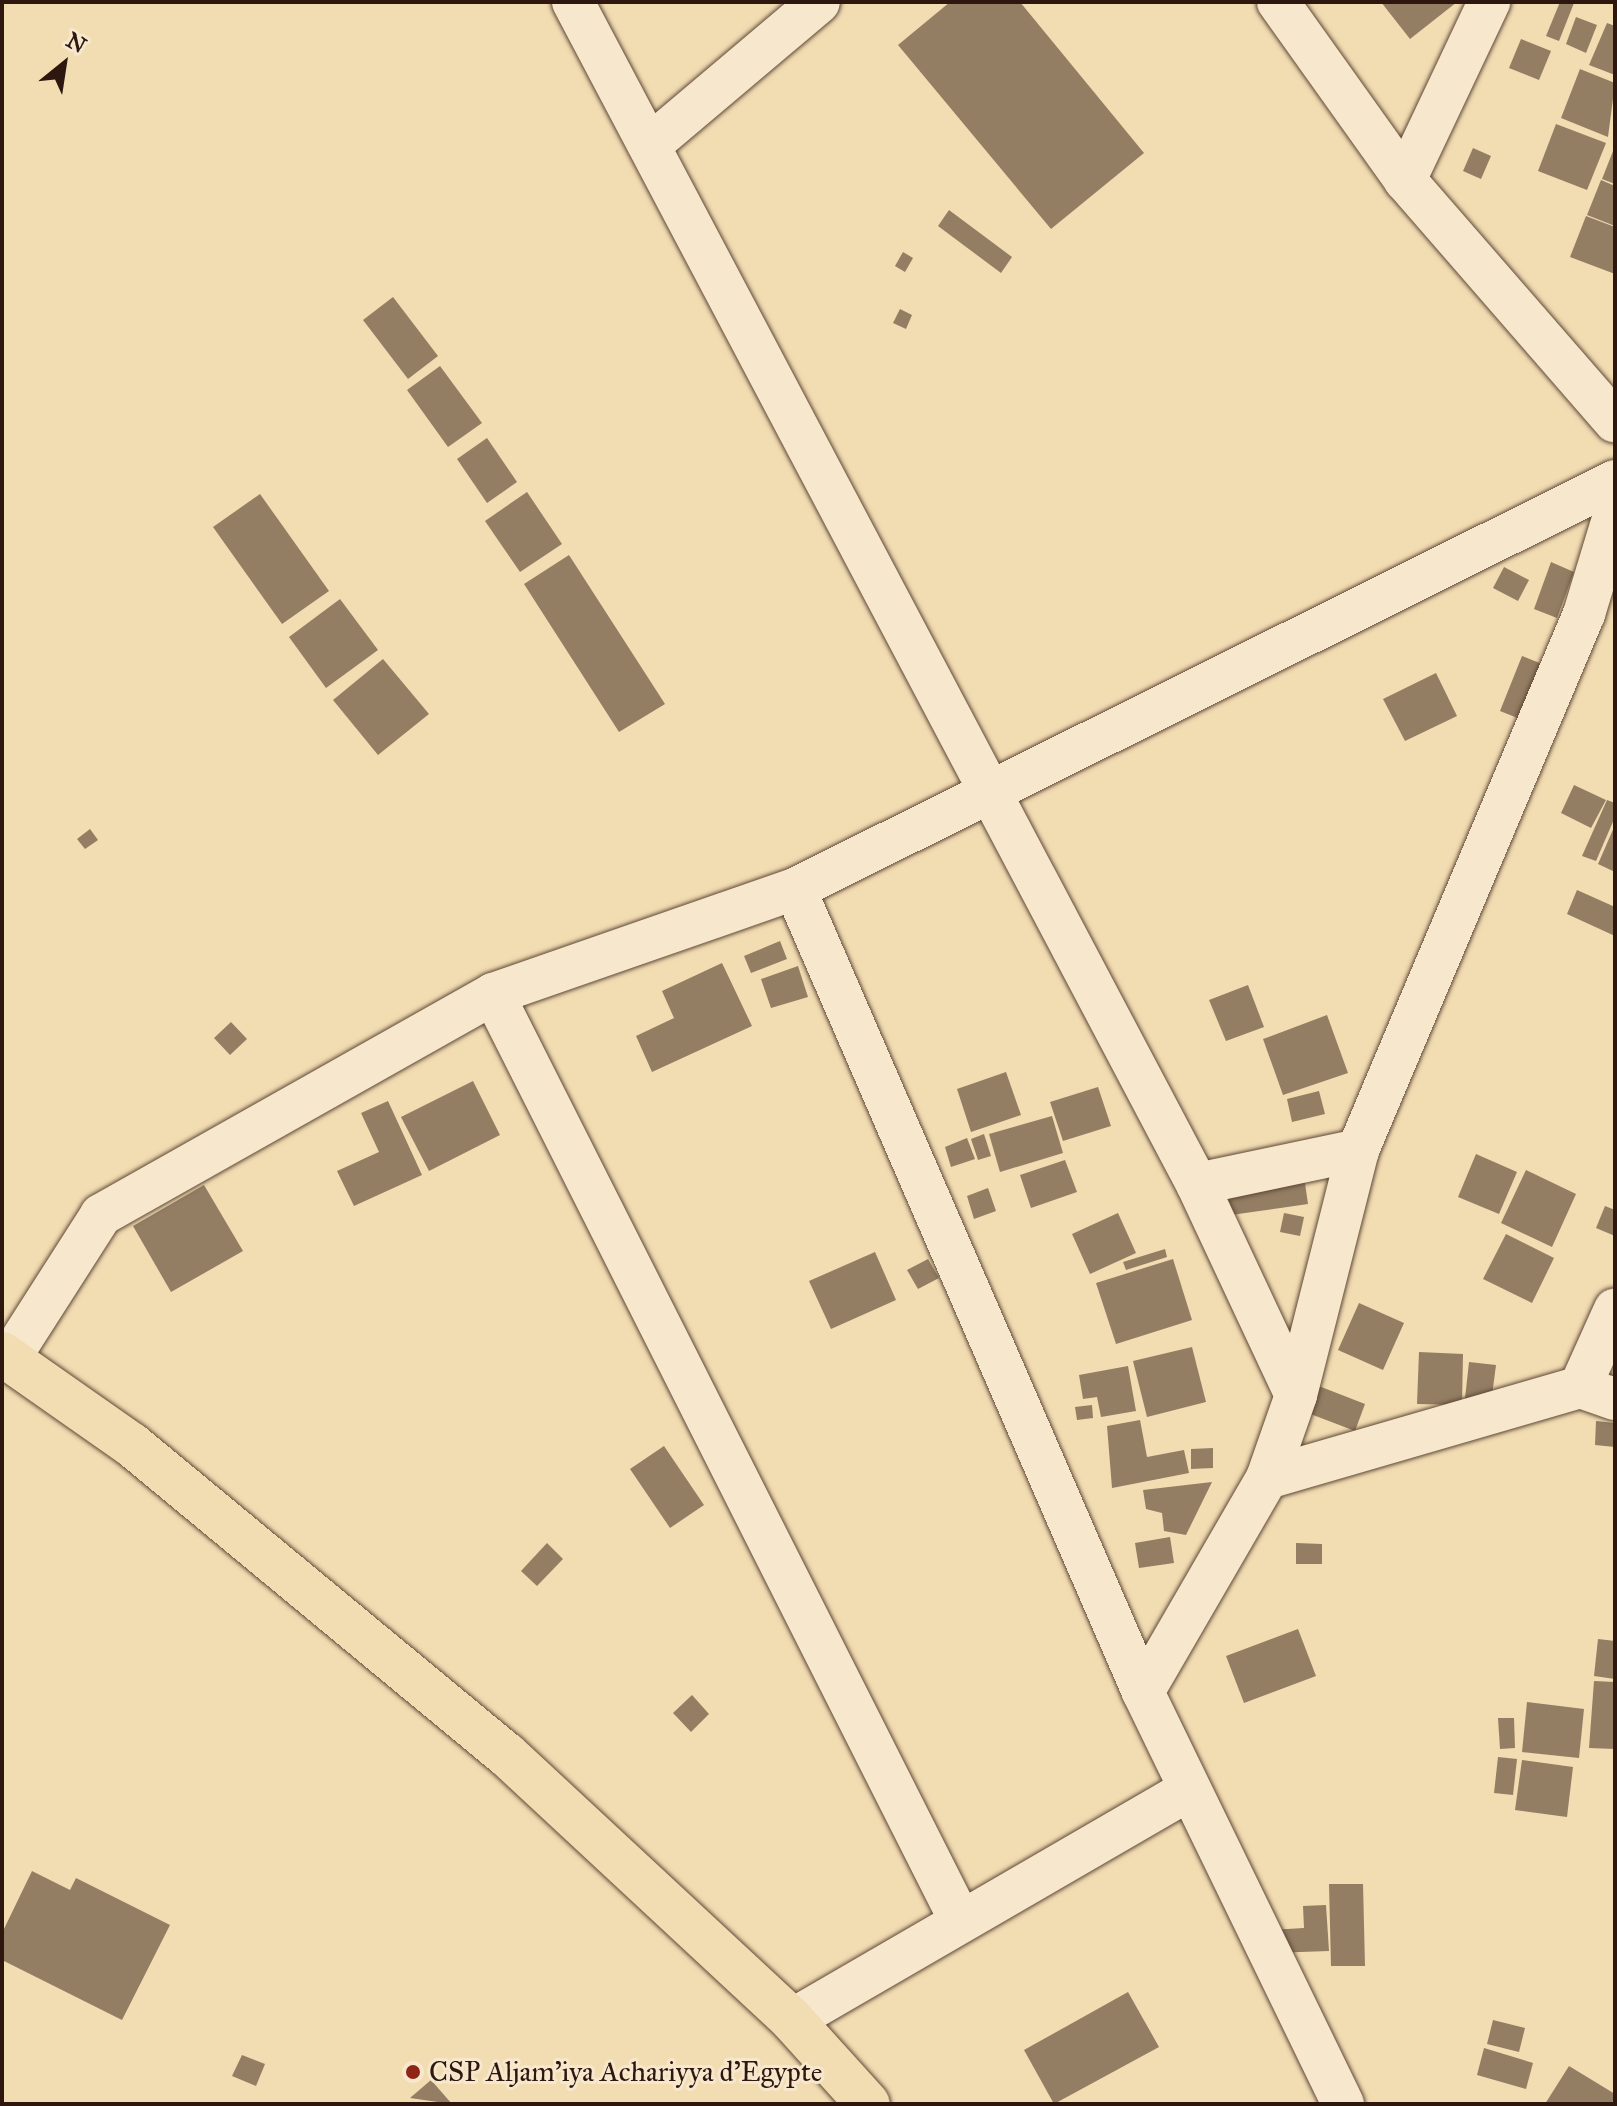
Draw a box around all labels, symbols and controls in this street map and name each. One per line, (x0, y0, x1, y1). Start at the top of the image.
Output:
north arrow (24, 24, 104, 104)
text: N (61, 26, 91, 59)
place label: CSP Aljam'iya Achariyya d'Egypte (429, 2055, 822, 2089)
marker: CSP Aljam'iya Achariyya d'Egypte (404, 2063, 422, 2081)

